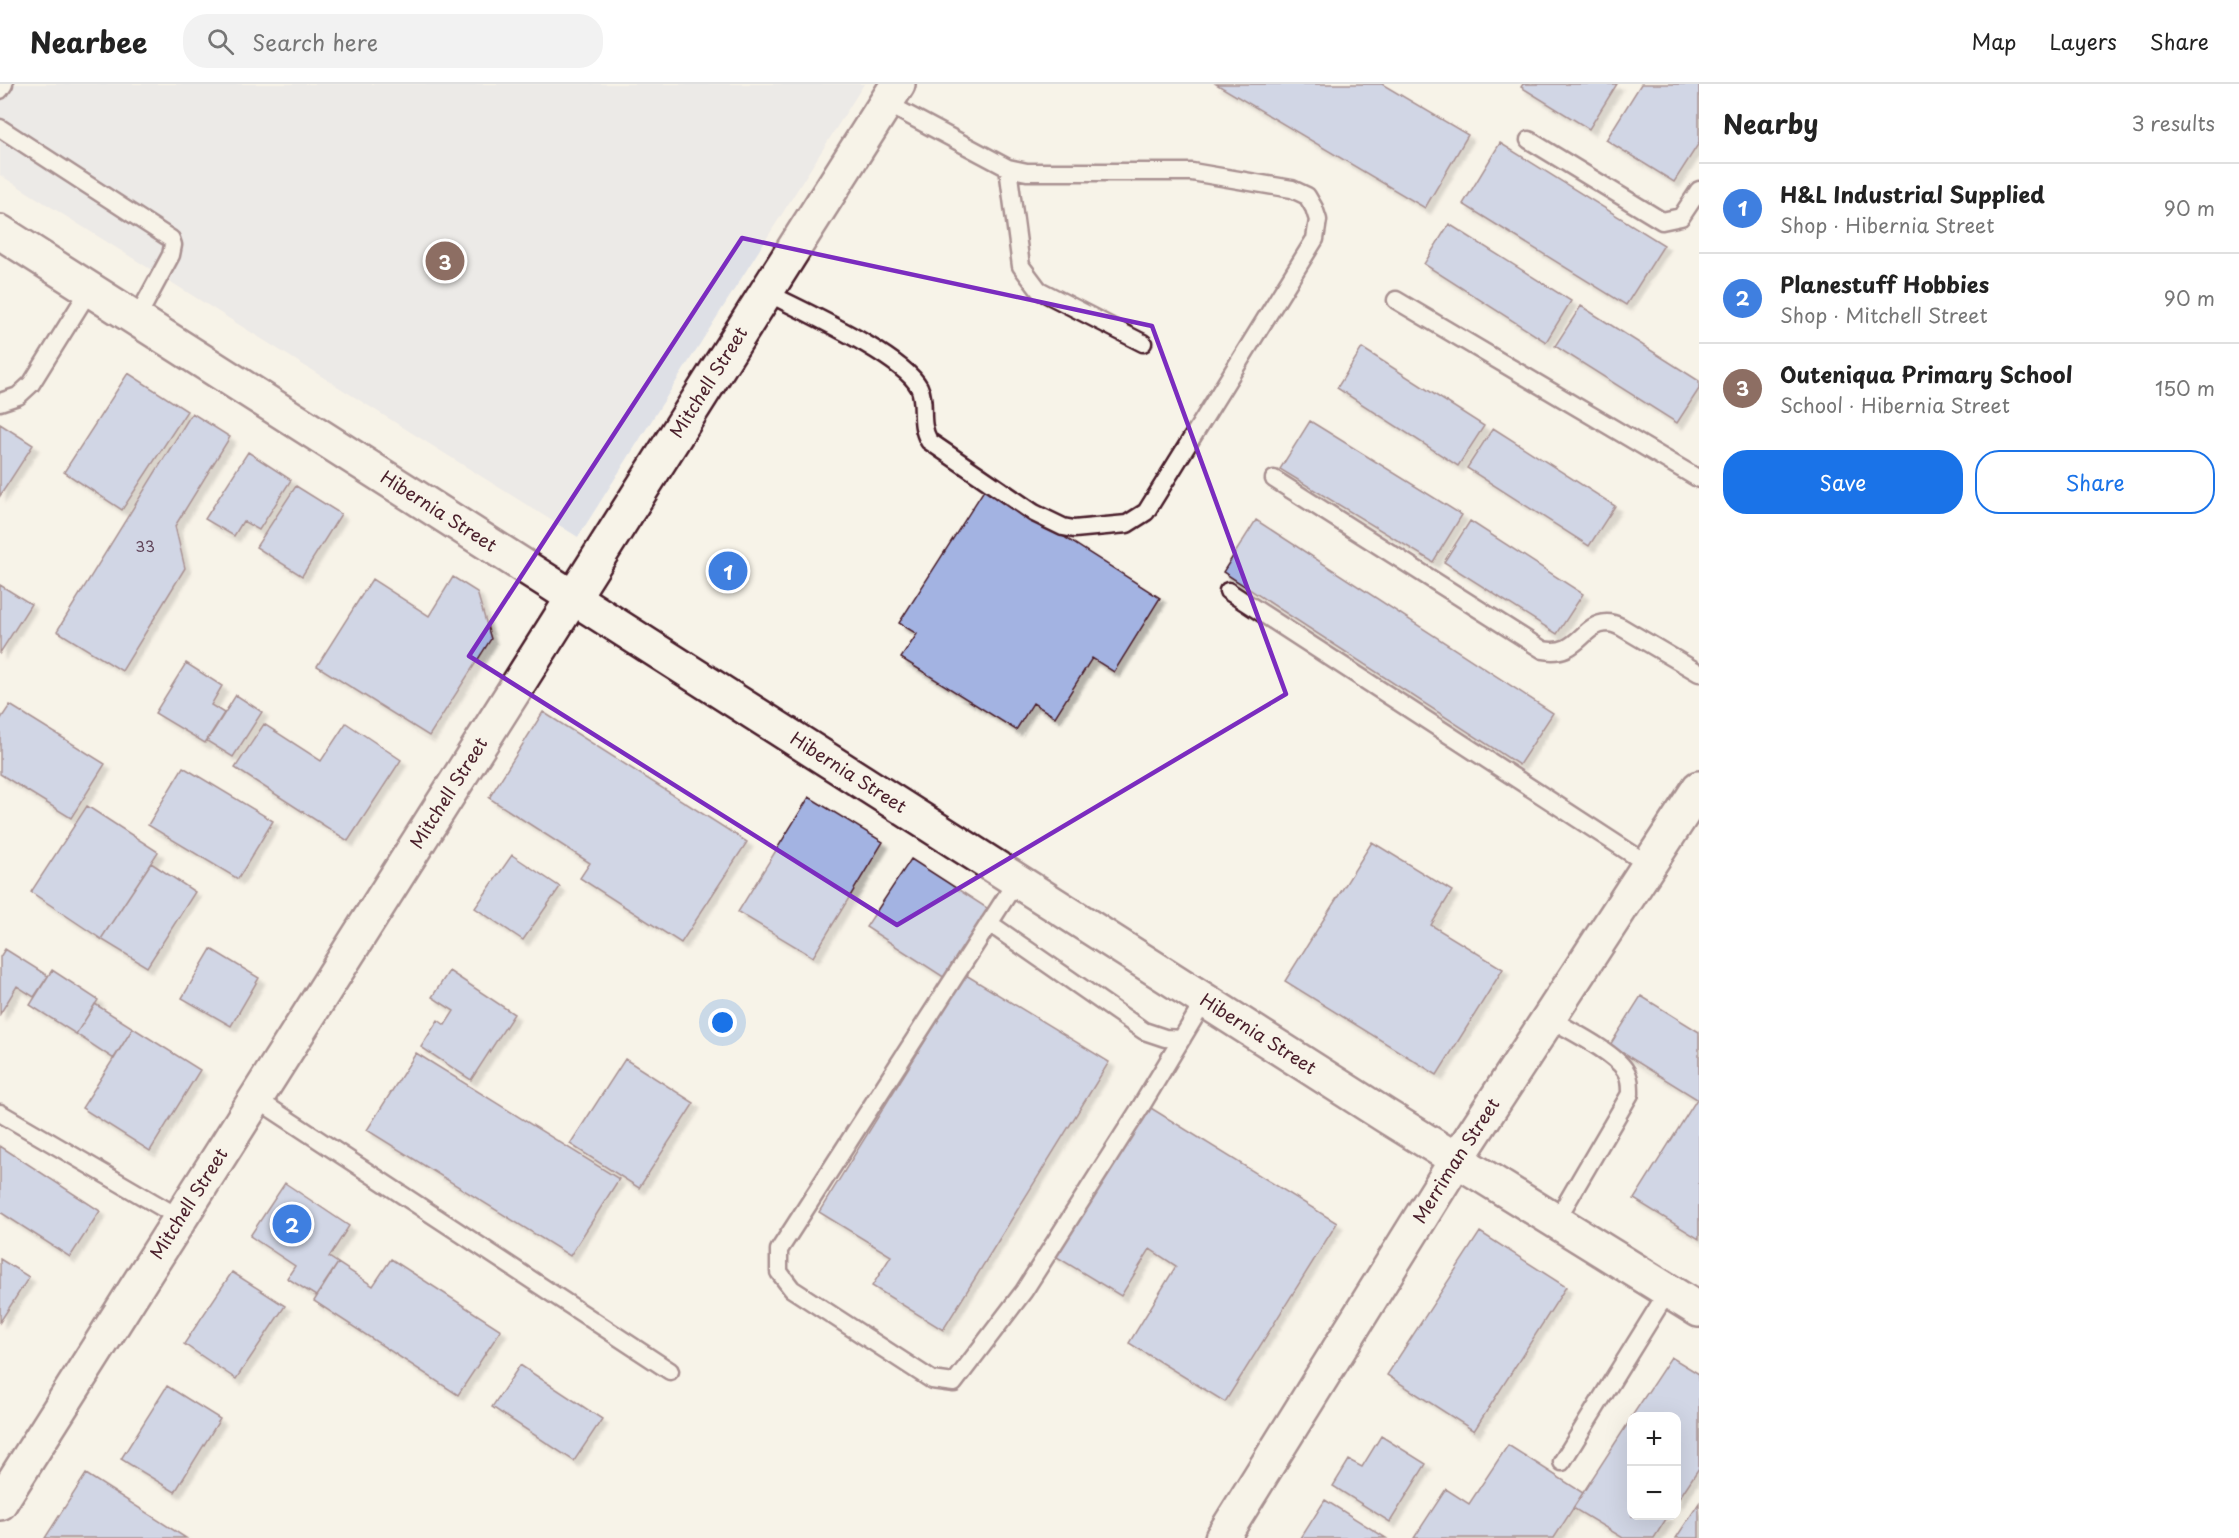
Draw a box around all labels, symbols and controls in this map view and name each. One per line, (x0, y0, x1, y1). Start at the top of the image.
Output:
search box (183, 14, 603, 68)
text: Nearbee (30, 20, 147, 63)
icon: search (204, 25, 237, 58)
text: Search here (252, 25, 378, 58)
text: Map (1972, 25, 2016, 57)
text: Layers (2049, 25, 2117, 57)
text: Share (2150, 25, 2209, 57)
text: Nearby (1723, 104, 1818, 143)
text: 3 results (2132, 108, 2215, 138)
text: H&L Industrial Supplied (1780, 177, 2045, 210)
text: 1 (1738, 193, 1747, 223)
text: 90 m (2164, 193, 2215, 223)
text: Shop · Hibernia Street (1780, 210, 1994, 240)
pin: 3 (426, 238, 464, 284)
text: Planestuff Hobbies (1780, 267, 1989, 300)
text: 2 (1735, 283, 1750, 313)
text: 90 m (2164, 283, 2215, 313)
text: Shop · Mitchell Street (1780, 300, 1988, 330)
street label: Mitchell Street (662, 321, 753, 443)
text: Outeniqua Primary School (1780, 357, 2072, 390)
text: 3 (1736, 373, 1749, 403)
text: 150 m (2155, 373, 2215, 403)
text: School · Hibernia Street (1780, 390, 2010, 420)
button: Save (1723, 450, 1963, 514)
button: Share (1975, 450, 2215, 514)
street label: Hibernia Street (376, 463, 503, 558)
house number: 33 (135, 534, 155, 557)
pin: 1 (708, 548, 748, 594)
street label: Hibernia Street (785, 724, 913, 819)
street label: Mitchell Street (402, 731, 493, 853)
street label: Hibernia Street (1195, 986, 1322, 1080)
your location (708, 1008, 737, 1037)
street label: Merriman Street (1405, 1092, 1505, 1228)
street label: Mitchell Street (143, 1142, 233, 1264)
pin: 2 (272, 1202, 312, 1246)
map controls (1627, 1412, 1681, 1520)
button: + (1627, 1412, 1681, 1466)
button: − (1627, 1466, 1681, 1520)

